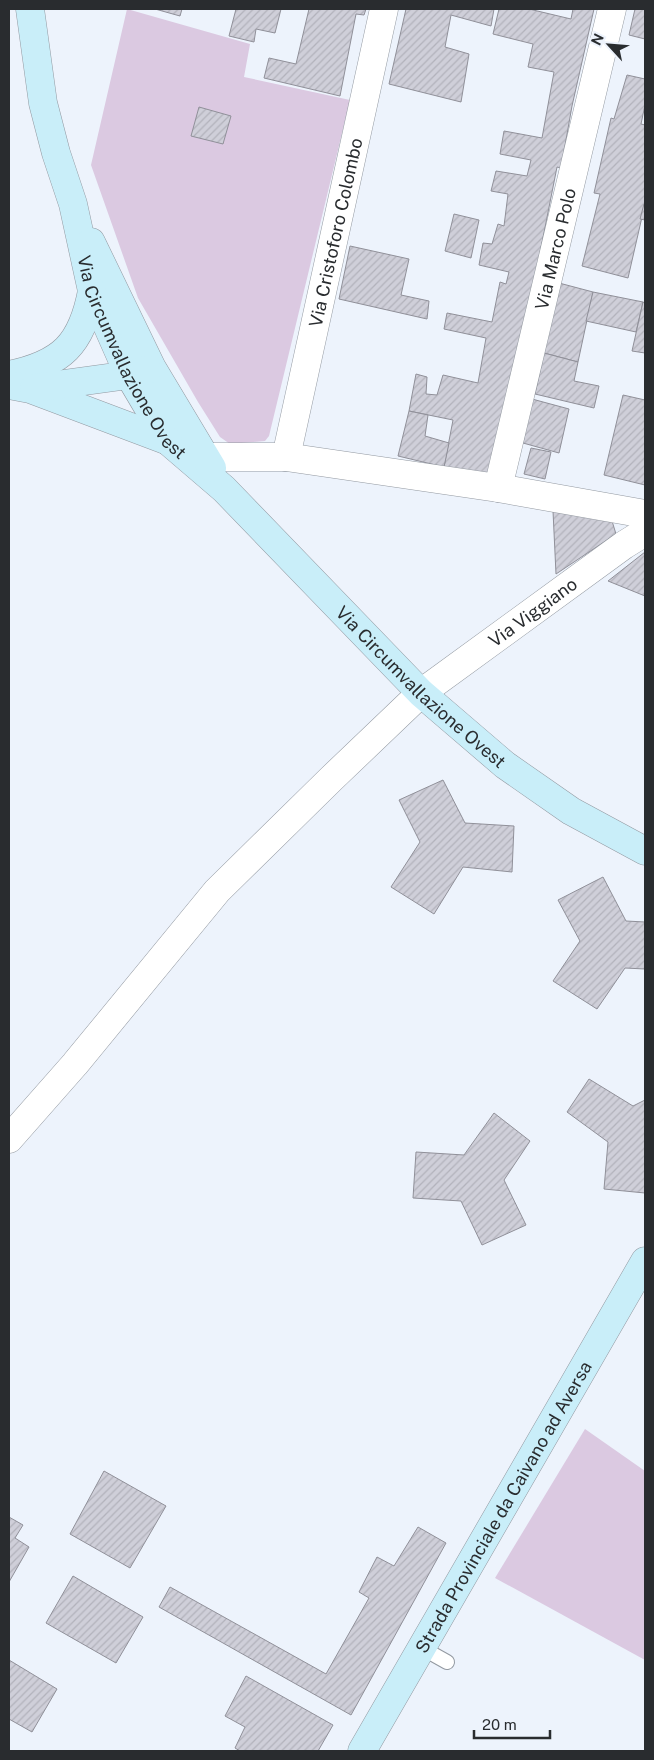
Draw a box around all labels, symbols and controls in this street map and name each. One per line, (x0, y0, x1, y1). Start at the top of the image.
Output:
north arrow (584, 20, 634, 70)
text: N (588, 31, 607, 48)
street label: Via Cristoforo Colombo (304, 136, 366, 329)
street label: Via Marco Polo (530, 186, 580, 312)
street label: Via Circumvallazione Ovest (74, 253, 191, 463)
street label: Via Viggiano (484, 573, 581, 651)
street label: Via Circumvallazione Ovest (332, 601, 511, 772)
street label: Strada Provinciale da Caivano ad Aversa (410, 1357, 596, 1657)
scale bar (474, 1708, 550, 1740)
text: 20 m (482, 1716, 517, 1733)

